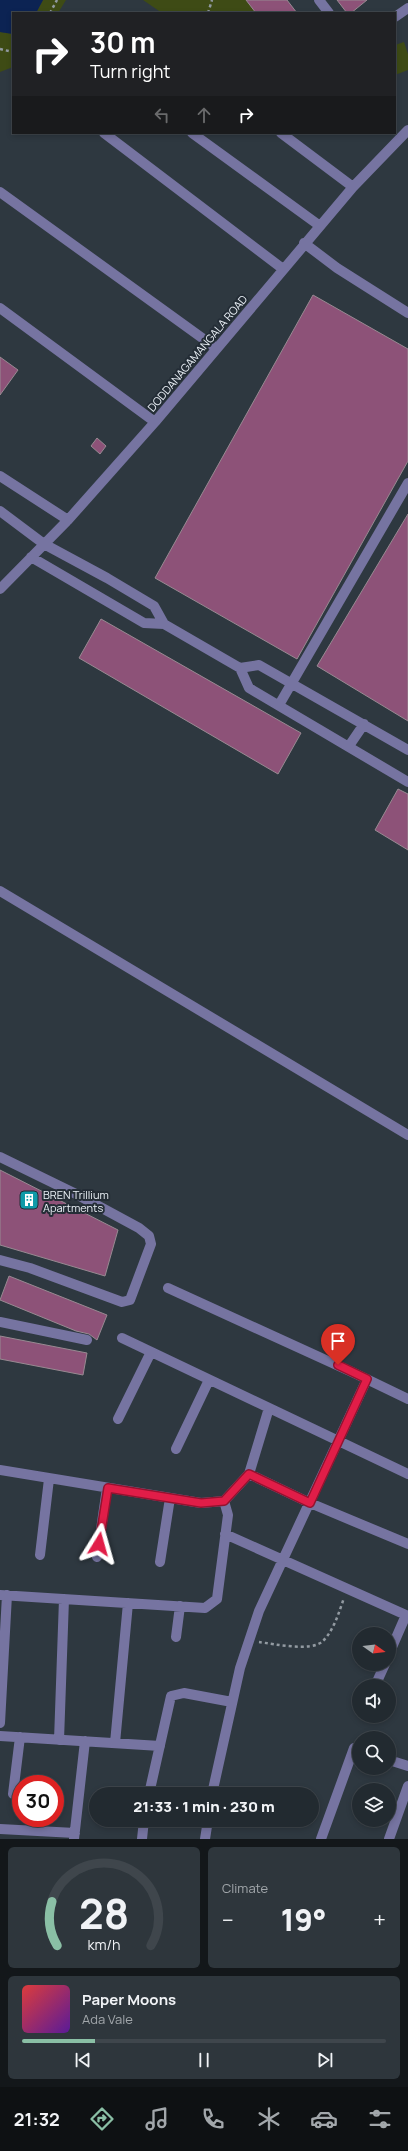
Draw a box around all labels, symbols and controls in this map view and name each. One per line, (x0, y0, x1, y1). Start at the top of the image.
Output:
text: 30 m (90, 23, 155, 61)
icon: right (24, 28, 76, 80)
text: Turn right (90, 59, 171, 83)
icon: left (151, 104, 173, 126)
icon: ahead (193, 104, 215, 126)
icon: right (235, 104, 257, 126)
street label: DODDANAGAMANGALA ROAD (144, 292, 250, 414)
place label: BREN Trillium Apartments (43, 1187, 109, 1215)
building icon: BREN Trillium Apartments (18, 1189, 40, 1211)
pin (321, 1324, 355, 1365)
icon: arrive (327, 1330, 349, 1352)
position arrow (78, 1523, 120, 1565)
north arrow (352, 1627, 396, 1671)
map controls (352, 1627, 396, 1827)
button: sound (352, 1679, 396, 1723)
button: search (352, 1731, 396, 1775)
speed limit sign: 30 (12, 1775, 64, 1827)
button: layers (352, 1783, 396, 1827)
text: 21:33 · 1 min · 230 m (133, 1796, 275, 1817)
text: Climate (222, 1879, 268, 1897)
text: 28 (79, 1884, 129, 1940)
text: 19° (281, 1899, 326, 1940)
text: − (222, 1905, 234, 1935)
text: + (373, 1905, 386, 1935)
text: km/h (87, 1934, 121, 1953)
text: Paper Moons (82, 1989, 176, 2010)
text: Ada Vale (82, 2010, 133, 2028)
icon: previous (72, 2049, 94, 2071)
icon: pause (193, 2049, 215, 2071)
icon: next (314, 2049, 336, 2071)
icon: directions (88, 2105, 116, 2133)
icon: music (143, 2105, 171, 2133)
icon: phone (199, 2105, 227, 2133)
icon: climate (255, 2105, 283, 2133)
icon: car (310, 2105, 338, 2133)
icon: filters (366, 2105, 394, 2133)
text: 21:32 (14, 2107, 60, 2131)

